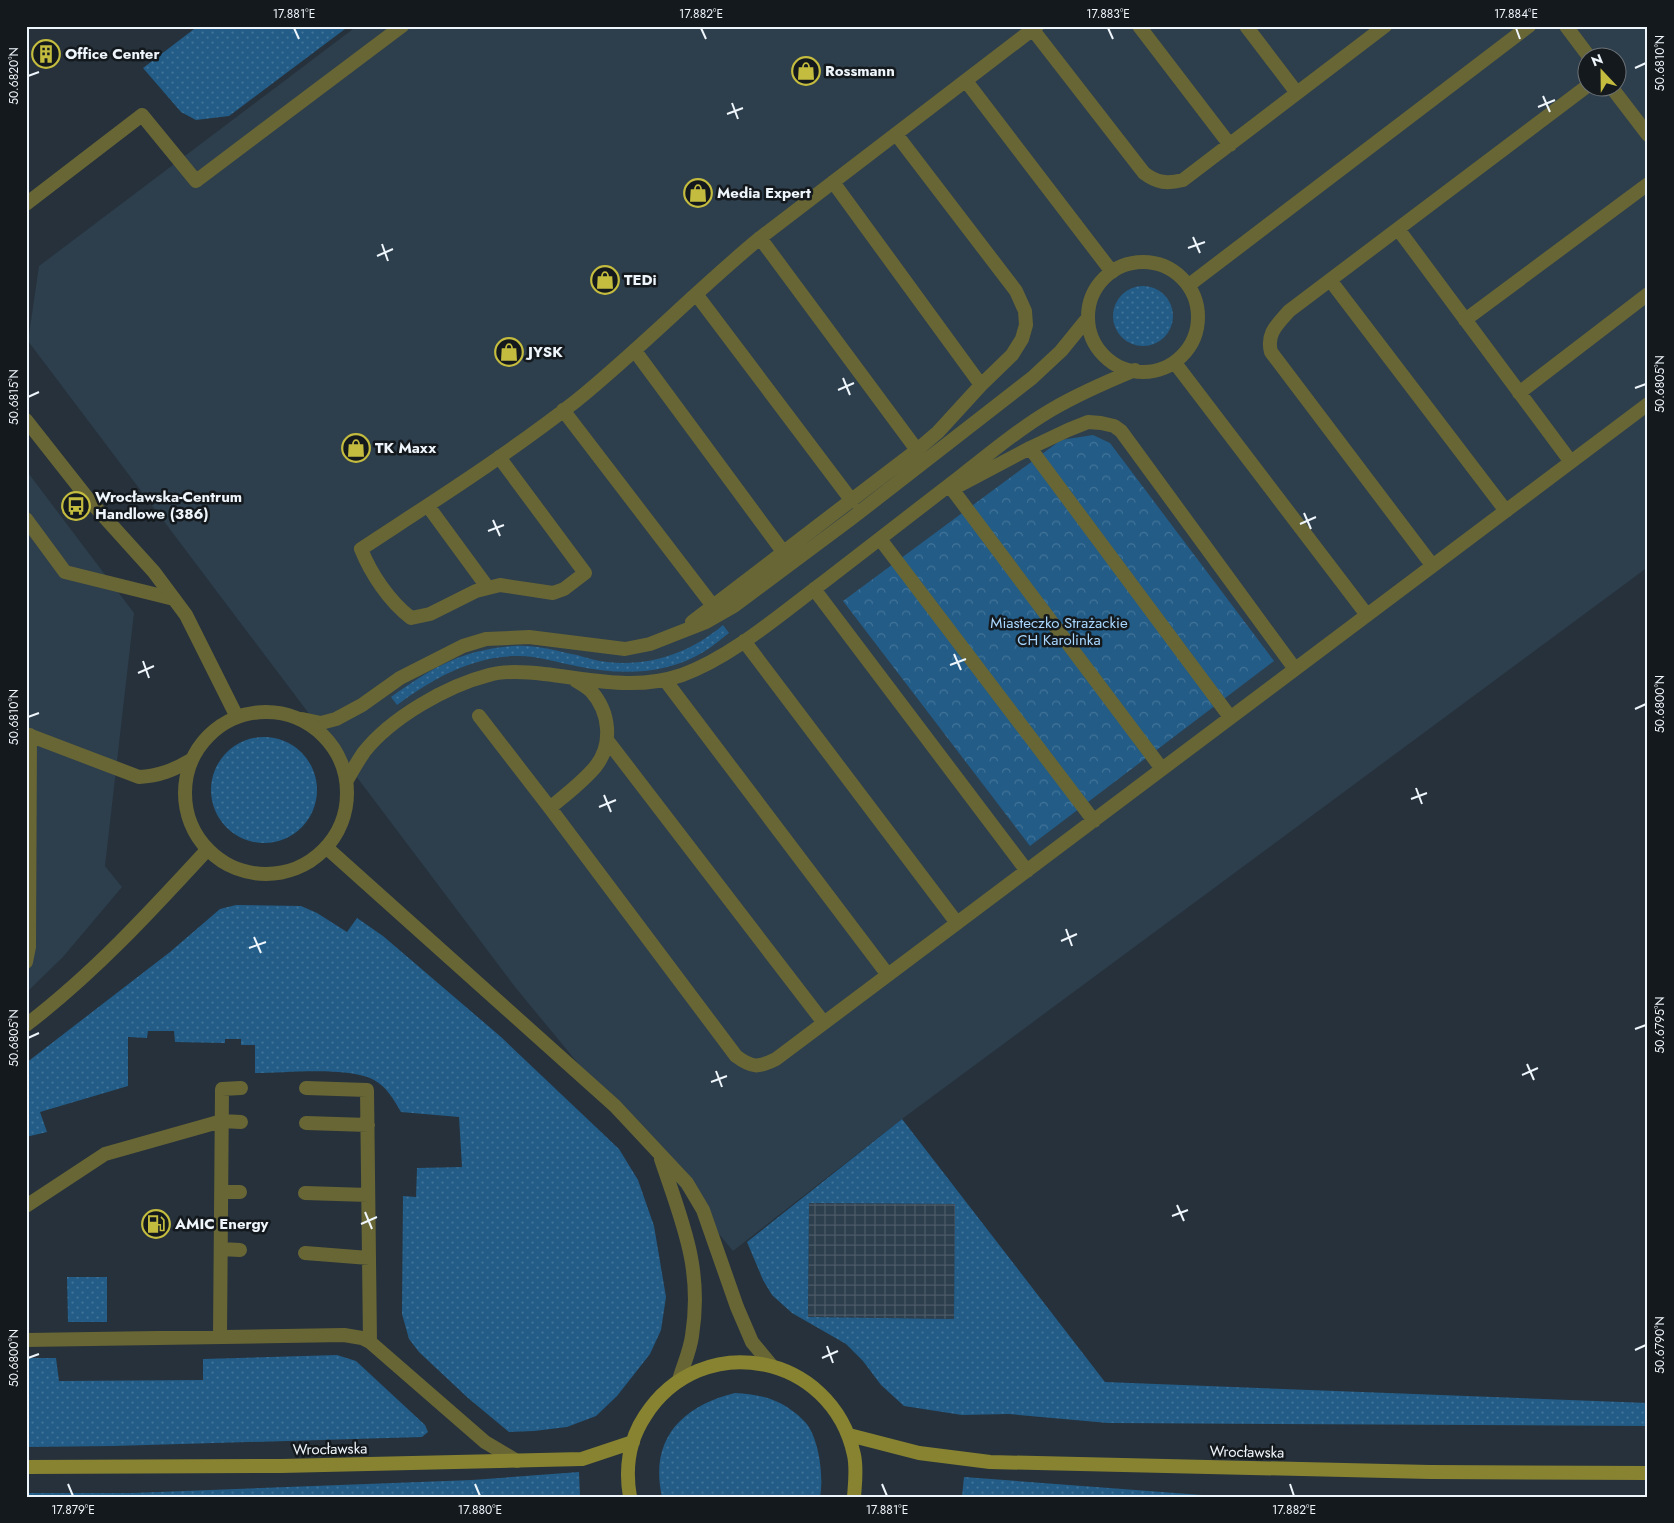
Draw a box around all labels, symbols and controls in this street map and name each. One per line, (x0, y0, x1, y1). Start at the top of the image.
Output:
text: 17.881°E (273, 5, 315, 23)
text: 17.882°E (679, 5, 723, 23)
text: 17.883°E (1086, 5, 1130, 23)
text: 17.884°E (1494, 5, 1538, 23)
text: 50.6810°N (1651, 35, 1669, 91)
building icon: Office Center (31, 39, 61, 69)
place label: Office Center (65, 43, 160, 65)
text: 50.6820°N (5, 47, 23, 105)
north arrow (1576, 48, 1626, 98)
text: N (1588, 49, 1606, 71)
shop icon: Rossmann (791, 56, 821, 86)
place label: Rossmann (825, 60, 895, 82)
shop icon: Media Expert (683, 178, 713, 208)
place label: Media Expert (717, 182, 811, 204)
shop icon: TEDi (590, 265, 620, 295)
place label: TEDi (624, 269, 657, 291)
shop icon: JYSK (494, 337, 524, 367)
place label: JYSK (525, 341, 563, 363)
text: 50.6805°N (1651, 355, 1669, 413)
text: 50.6815°N (5, 369, 23, 425)
shop icon: TK Maxx (341, 433, 371, 463)
place label: TK Maxx (375, 437, 436, 459)
place label: Wrocławska-Centrum Handlowe (386) (95, 486, 242, 525)
bus stop icon: Wrocławska-Centrum Handlowe (386) (61, 491, 91, 521)
park label: Miasteczko Strażackie CH Karolinka (990, 612, 1128, 651)
text: 50.6800°N (1651, 675, 1669, 733)
text: 50.6810°N (5, 689, 23, 745)
text: 50.6795°N (1651, 996, 1669, 1054)
text: 50.6805°N (5, 1009, 23, 1067)
fuel station icon: AMIC Energy (141, 1209, 171, 1239)
place label: AMIC Energy (174, 1213, 269, 1235)
text: 50.6790°N (1651, 1316, 1669, 1374)
text: 50.6800°N (5, 1329, 23, 1387)
street label: Wrocławska (292, 1437, 368, 1461)
street label: Wrocławska (1209, 1440, 1285, 1464)
text: 17.879°E (51, 1501, 95, 1519)
text: 17.880°E (458, 1501, 502, 1519)
text: 17.881°E (866, 1501, 908, 1519)
text: 17.882°E (1272, 1501, 1316, 1519)

